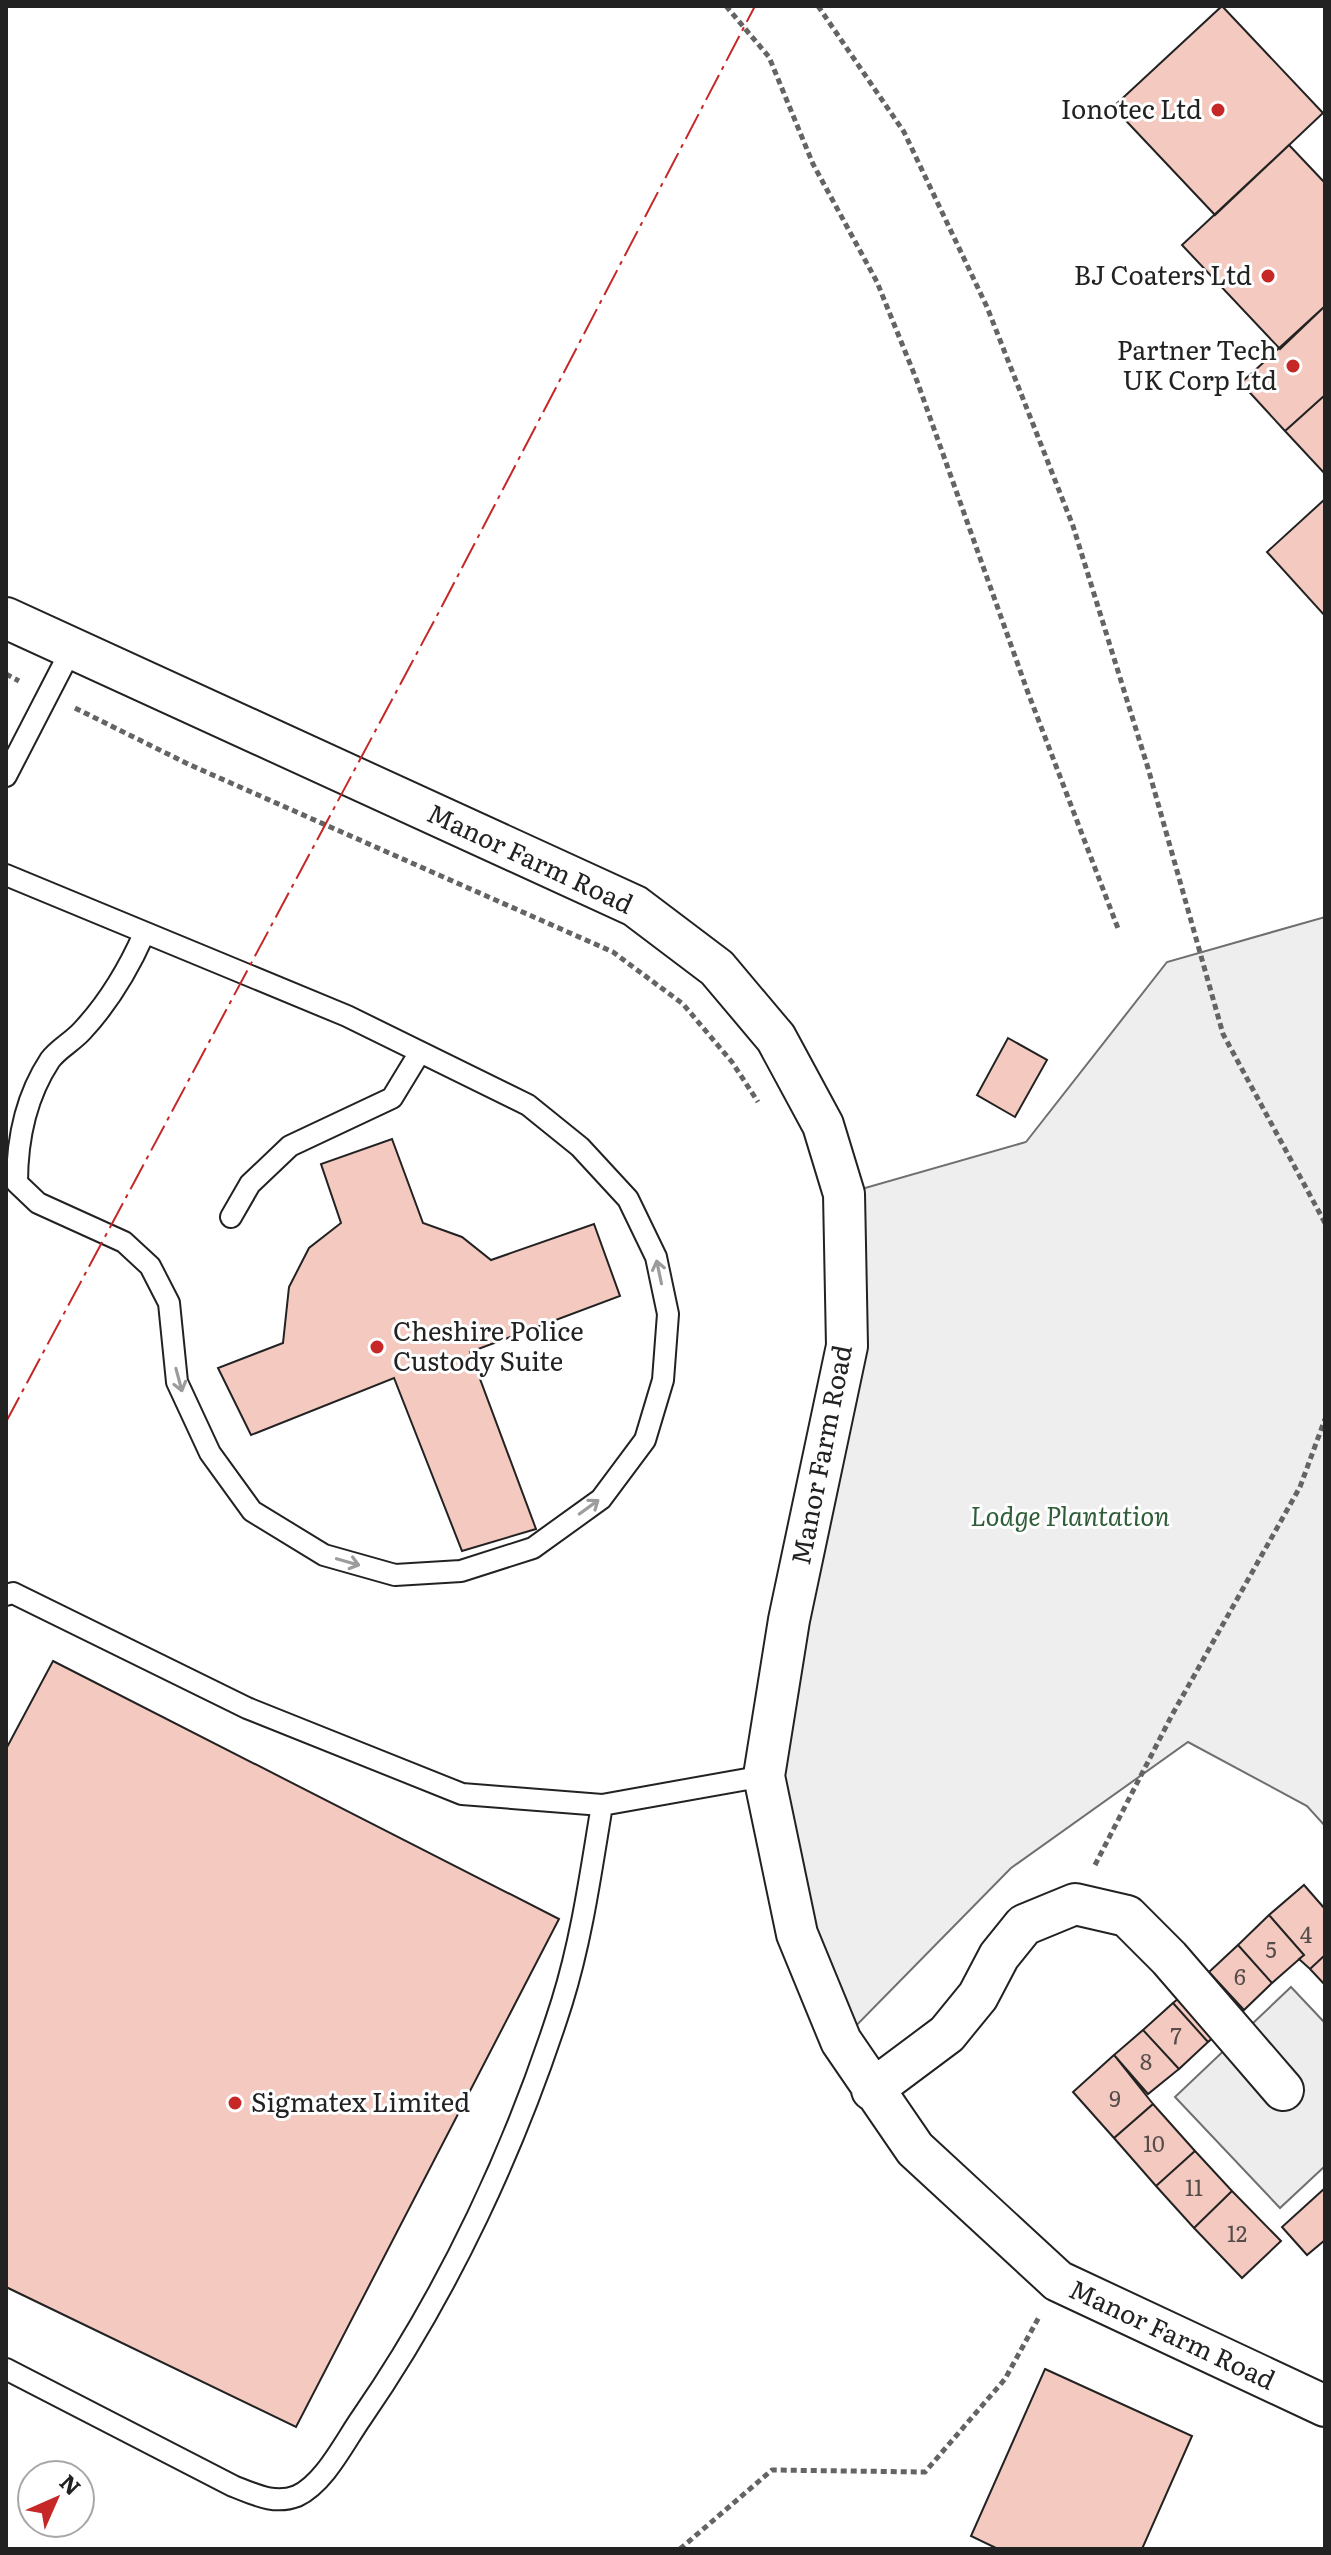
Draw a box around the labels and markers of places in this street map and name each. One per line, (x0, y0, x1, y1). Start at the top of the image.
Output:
place label: Ionotec Ltd (1061, 88, 1202, 127)
marker: Ionotec Ltd (1209, 101, 1227, 119)
place label: BJ Coaters Ltd (1074, 254, 1252, 293)
marker: BJ Coaters Ltd (1259, 267, 1277, 285)
place label: Partner Tech UK Corp Ltd (1117, 329, 1277, 398)
marker: Partner Tech UK Corp Ltd (1284, 357, 1302, 375)
place label: Cheshire Police Custody Suite (393, 1310, 584, 1379)
marker: Cheshire Police Custody Suite (368, 1338, 386, 1356)
place label: Sigmatex Limited (251, 2081, 470, 2120)
marker: Sigmatex Limited (226, 2094, 244, 2112)

